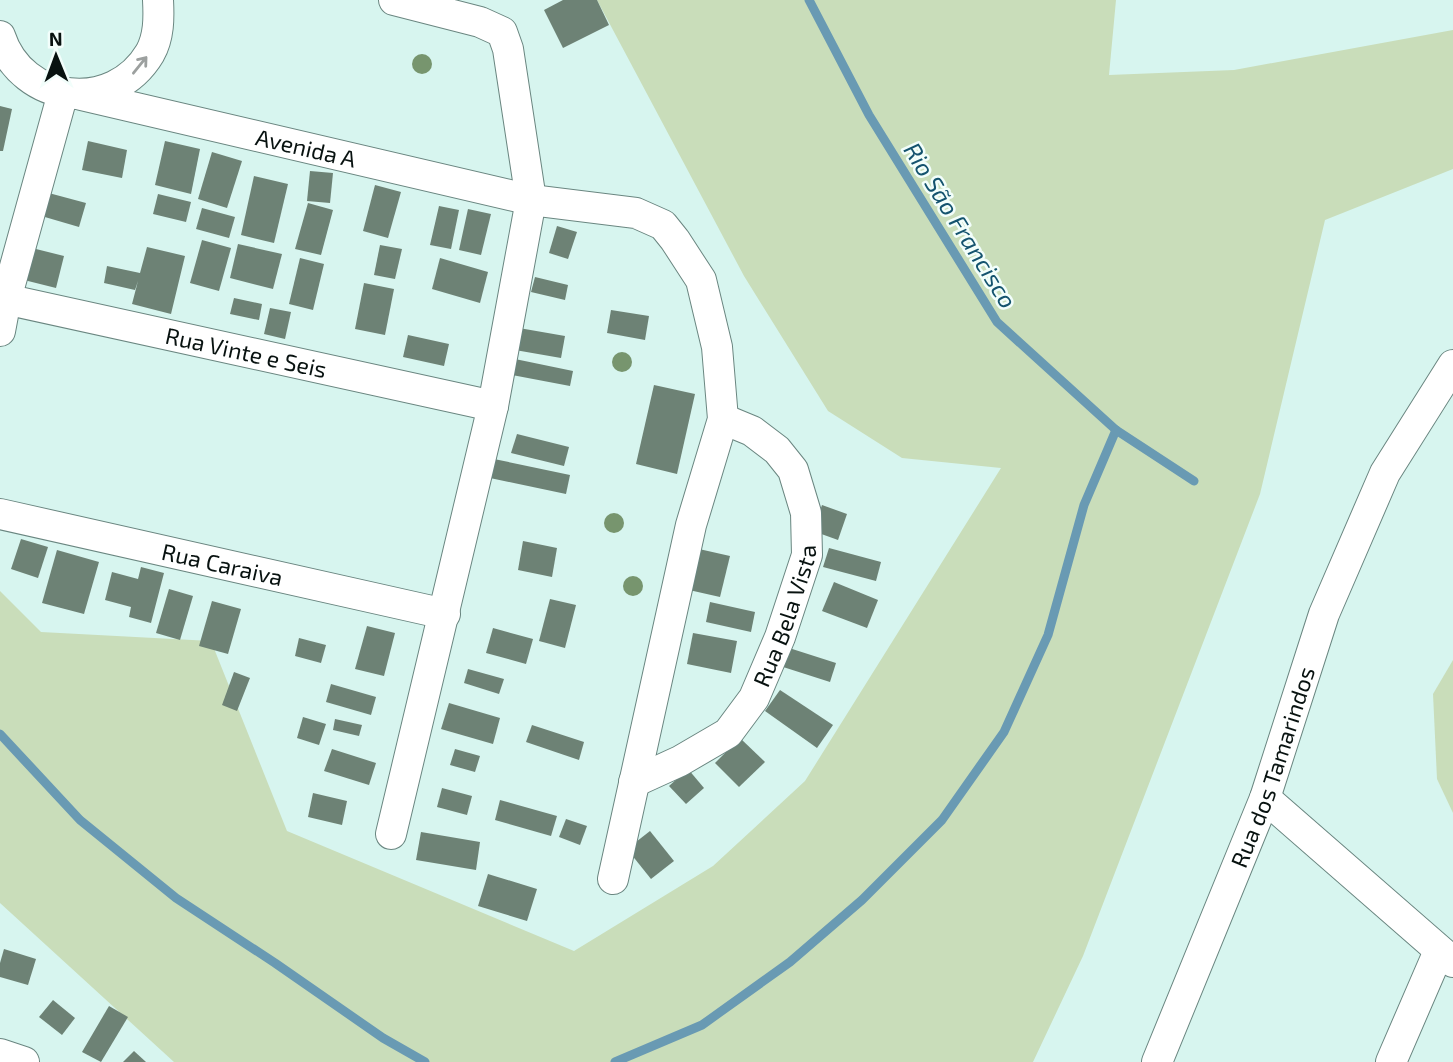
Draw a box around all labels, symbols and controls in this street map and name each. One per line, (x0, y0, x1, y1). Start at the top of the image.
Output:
north arrow (21, 21, 91, 91)
text: N (49, 27, 63, 50)
one-way arrow (132, 56, 148, 74)
street label: Avenida A (253, 122, 360, 173)
water label: Rio São Francisco (898, 137, 1024, 313)
street label: Rua Vinte e Seis (163, 321, 329, 383)
street label: Rua Caraiva (159, 537, 286, 591)
street label: Rua Bela Vista (747, 545, 821, 691)
street label: Rua dos Tamarindos (1224, 663, 1320, 871)

